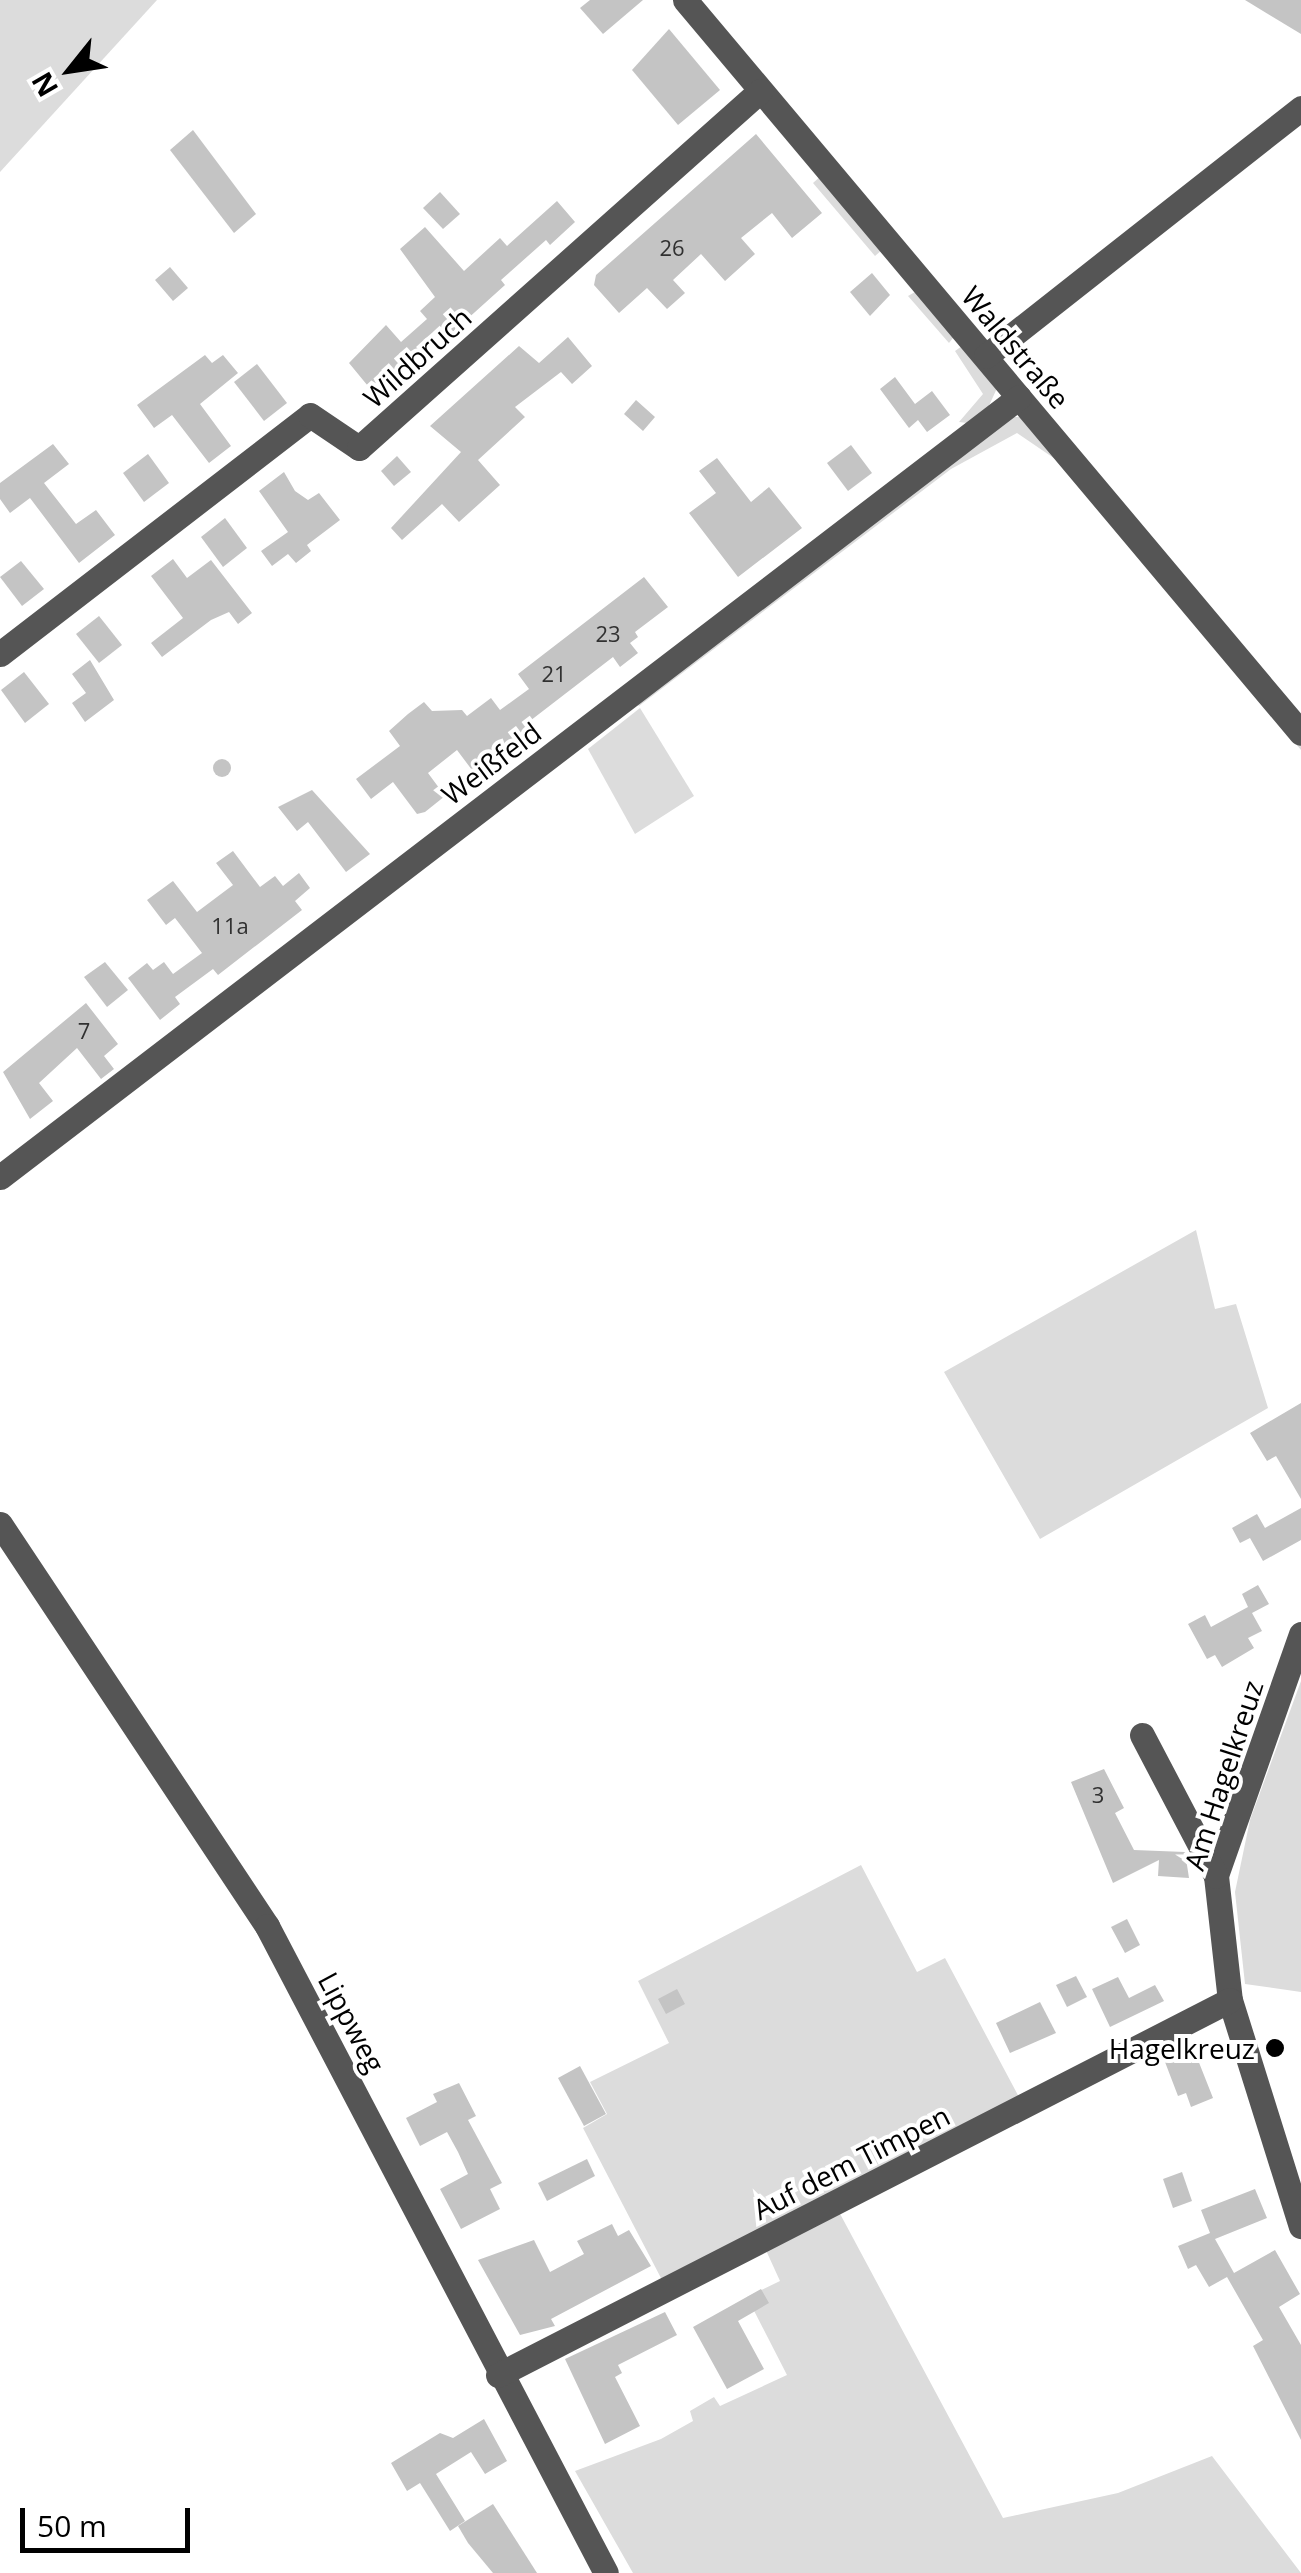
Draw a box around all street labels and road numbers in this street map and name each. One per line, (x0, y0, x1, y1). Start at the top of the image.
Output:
street label: Waldstraße (955, 279, 1077, 415)
street label: Wildbruch (356, 300, 478, 414)
street label: Weißfeld (435, 715, 547, 811)
street label: Am Hagelkreuz (1177, 1676, 1269, 1874)
street label: Lippweg (312, 1966, 392, 2078)
street label: Auf dem Timpen (747, 2098, 955, 2226)

